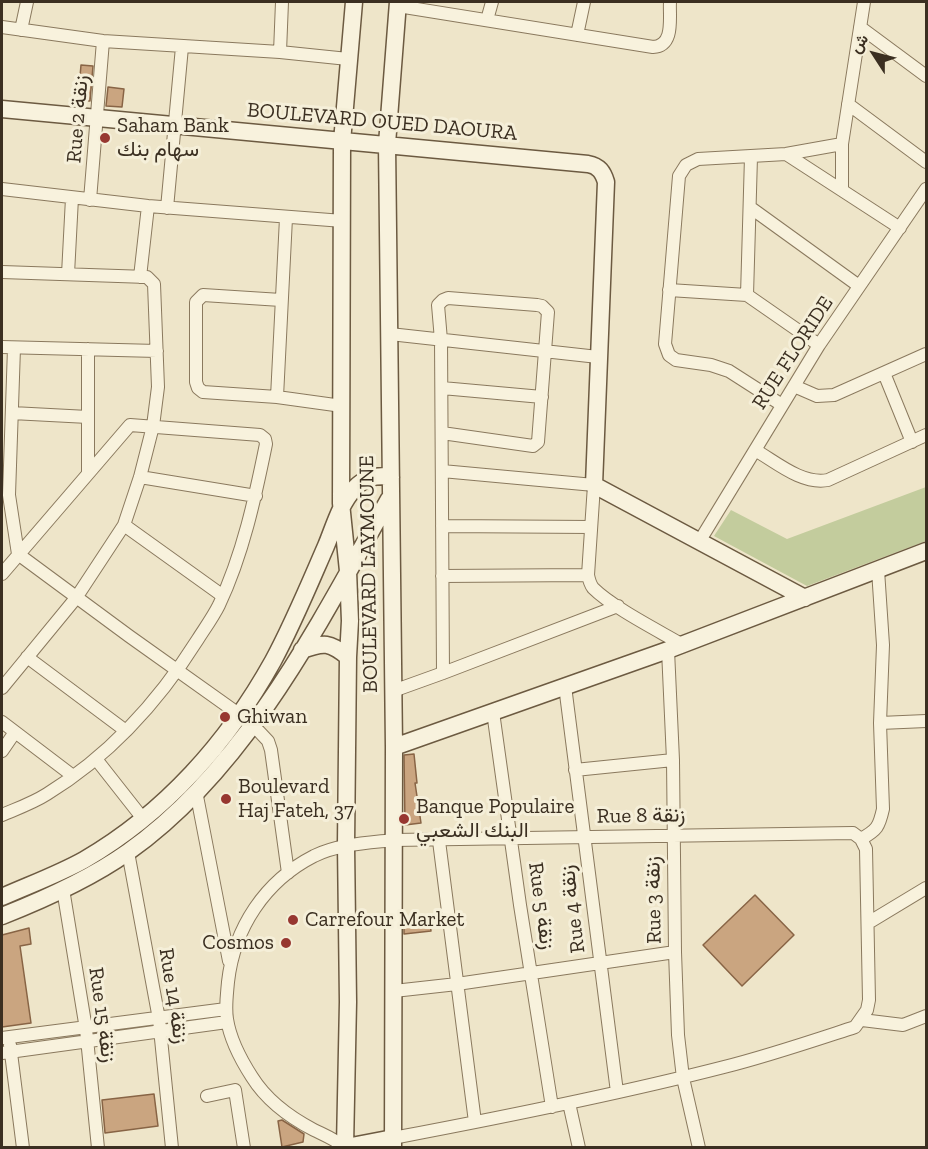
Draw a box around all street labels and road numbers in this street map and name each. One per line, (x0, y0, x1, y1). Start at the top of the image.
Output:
street label: Rue 2 زنقة (62, 74, 94, 164)
street label: BOULEVARD OUED DAOURA (246, 98, 518, 146)
street label: RUE FLORIDE (747, 292, 839, 414)
street label: BOULEVARD LAYMOUNE (354, 455, 384, 693)
street label: Rue 8 زنقة (597, 803, 685, 829)
street label: Rue 3 زنقة (641, 856, 667, 944)
street label: Rue 5 زنقة (522, 861, 560, 951)
street label: Rue 4 زنقة (555, 864, 591, 954)
street label: Rue 14 زنقة (153, 946, 193, 1046)
street label: Rue 15 زنقة (83, 966, 121, 1064)

